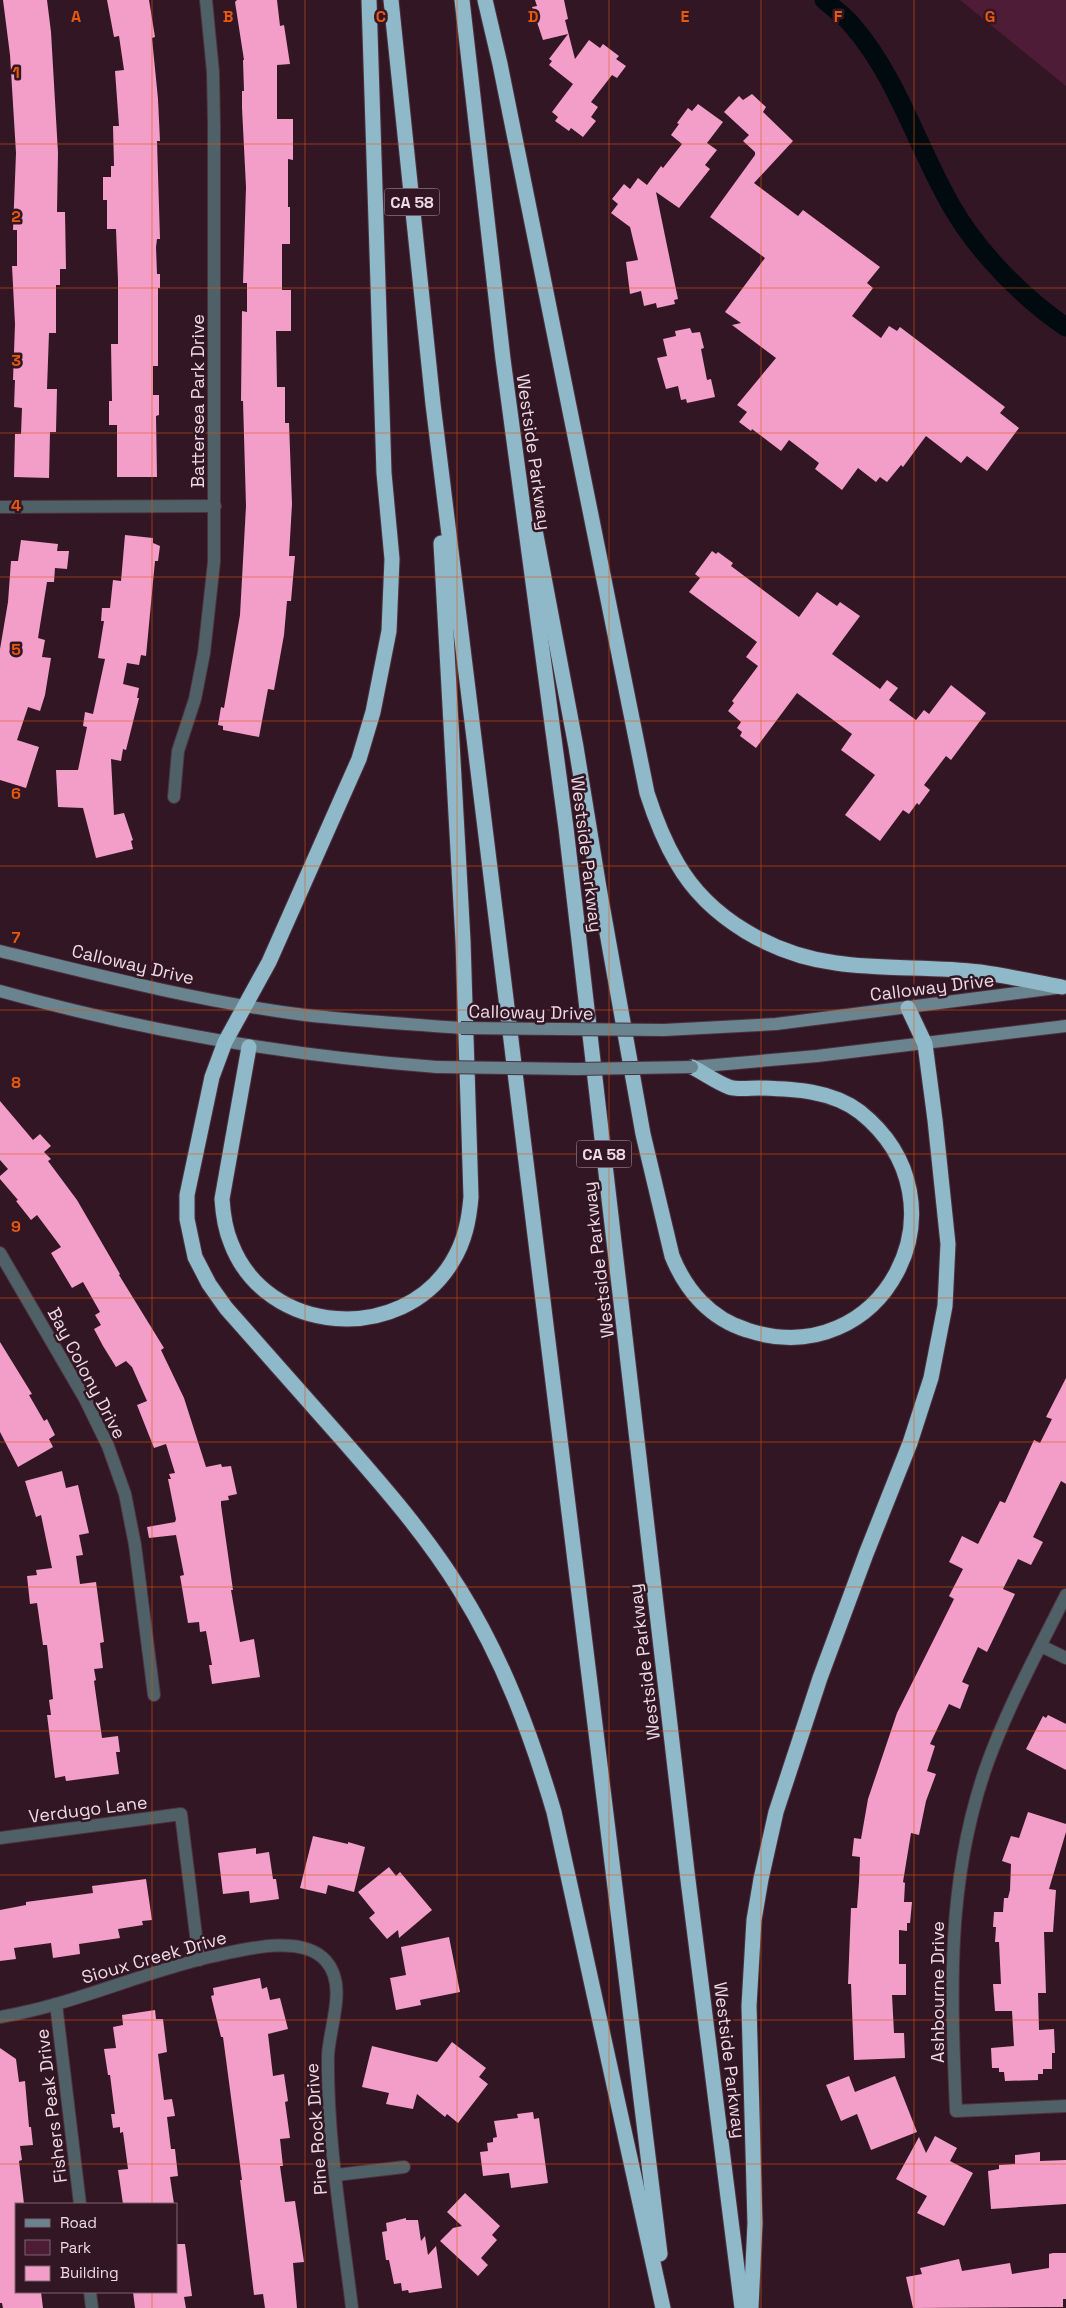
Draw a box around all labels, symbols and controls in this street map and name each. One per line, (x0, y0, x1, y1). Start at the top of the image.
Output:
text: A (71, 6, 81, 27)
text: B (223, 6, 233, 27)
text: C (376, 6, 386, 27)
text: D (528, 6, 538, 27)
text: E (681, 6, 690, 27)
text: F (834, 6, 843, 27)
text: G (985, 6, 995, 27)
text: 1 (12, 62, 20, 83)
road number: CA 58 (384, 188, 440, 216)
text: 2 (11, 206, 21, 227)
street label: Battersea Park Drive (186, 314, 209, 488)
text: 3 (11, 350, 21, 371)
street label: Westside Parkway (512, 373, 556, 531)
text: 4 (11, 495, 21, 516)
text: 5 (11, 639, 21, 660)
street label: Westside Parkway (566, 775, 608, 933)
text: 6 (11, 783, 21, 804)
text: 7 (12, 927, 21, 948)
street label: Calloway Drive (70, 939, 196, 989)
street label: Calloway Drive (869, 968, 995, 1006)
street label: Calloway Drive (468, 999, 594, 1025)
text: 8 (11, 1072, 21, 1093)
road number: CA 58 (576, 1140, 632, 1168)
street label: Westside Parkway (577, 1181, 619, 1339)
text: 9 (11, 1216, 21, 1237)
street label: Bay Colony Drive (43, 1303, 131, 1443)
street label: Westside Parkway (623, 1583, 665, 1741)
street label: Verdugo Lane (27, 1790, 149, 1828)
street label: Ashbourne Drive (926, 1921, 949, 2063)
street label: Sioux Creek Drive (79, 1925, 229, 1989)
street label: Westside Parkway (709, 1981, 751, 2139)
street label: Fishers Peak Drive (30, 2028, 72, 2184)
street label: Pine Rock Drive (300, 2062, 332, 2196)
legend (15, 2203, 178, 2293)
text: Road (60, 2213, 97, 2232)
text: Park (60, 2238, 91, 2257)
text: Building (60, 2263, 119, 2282)

